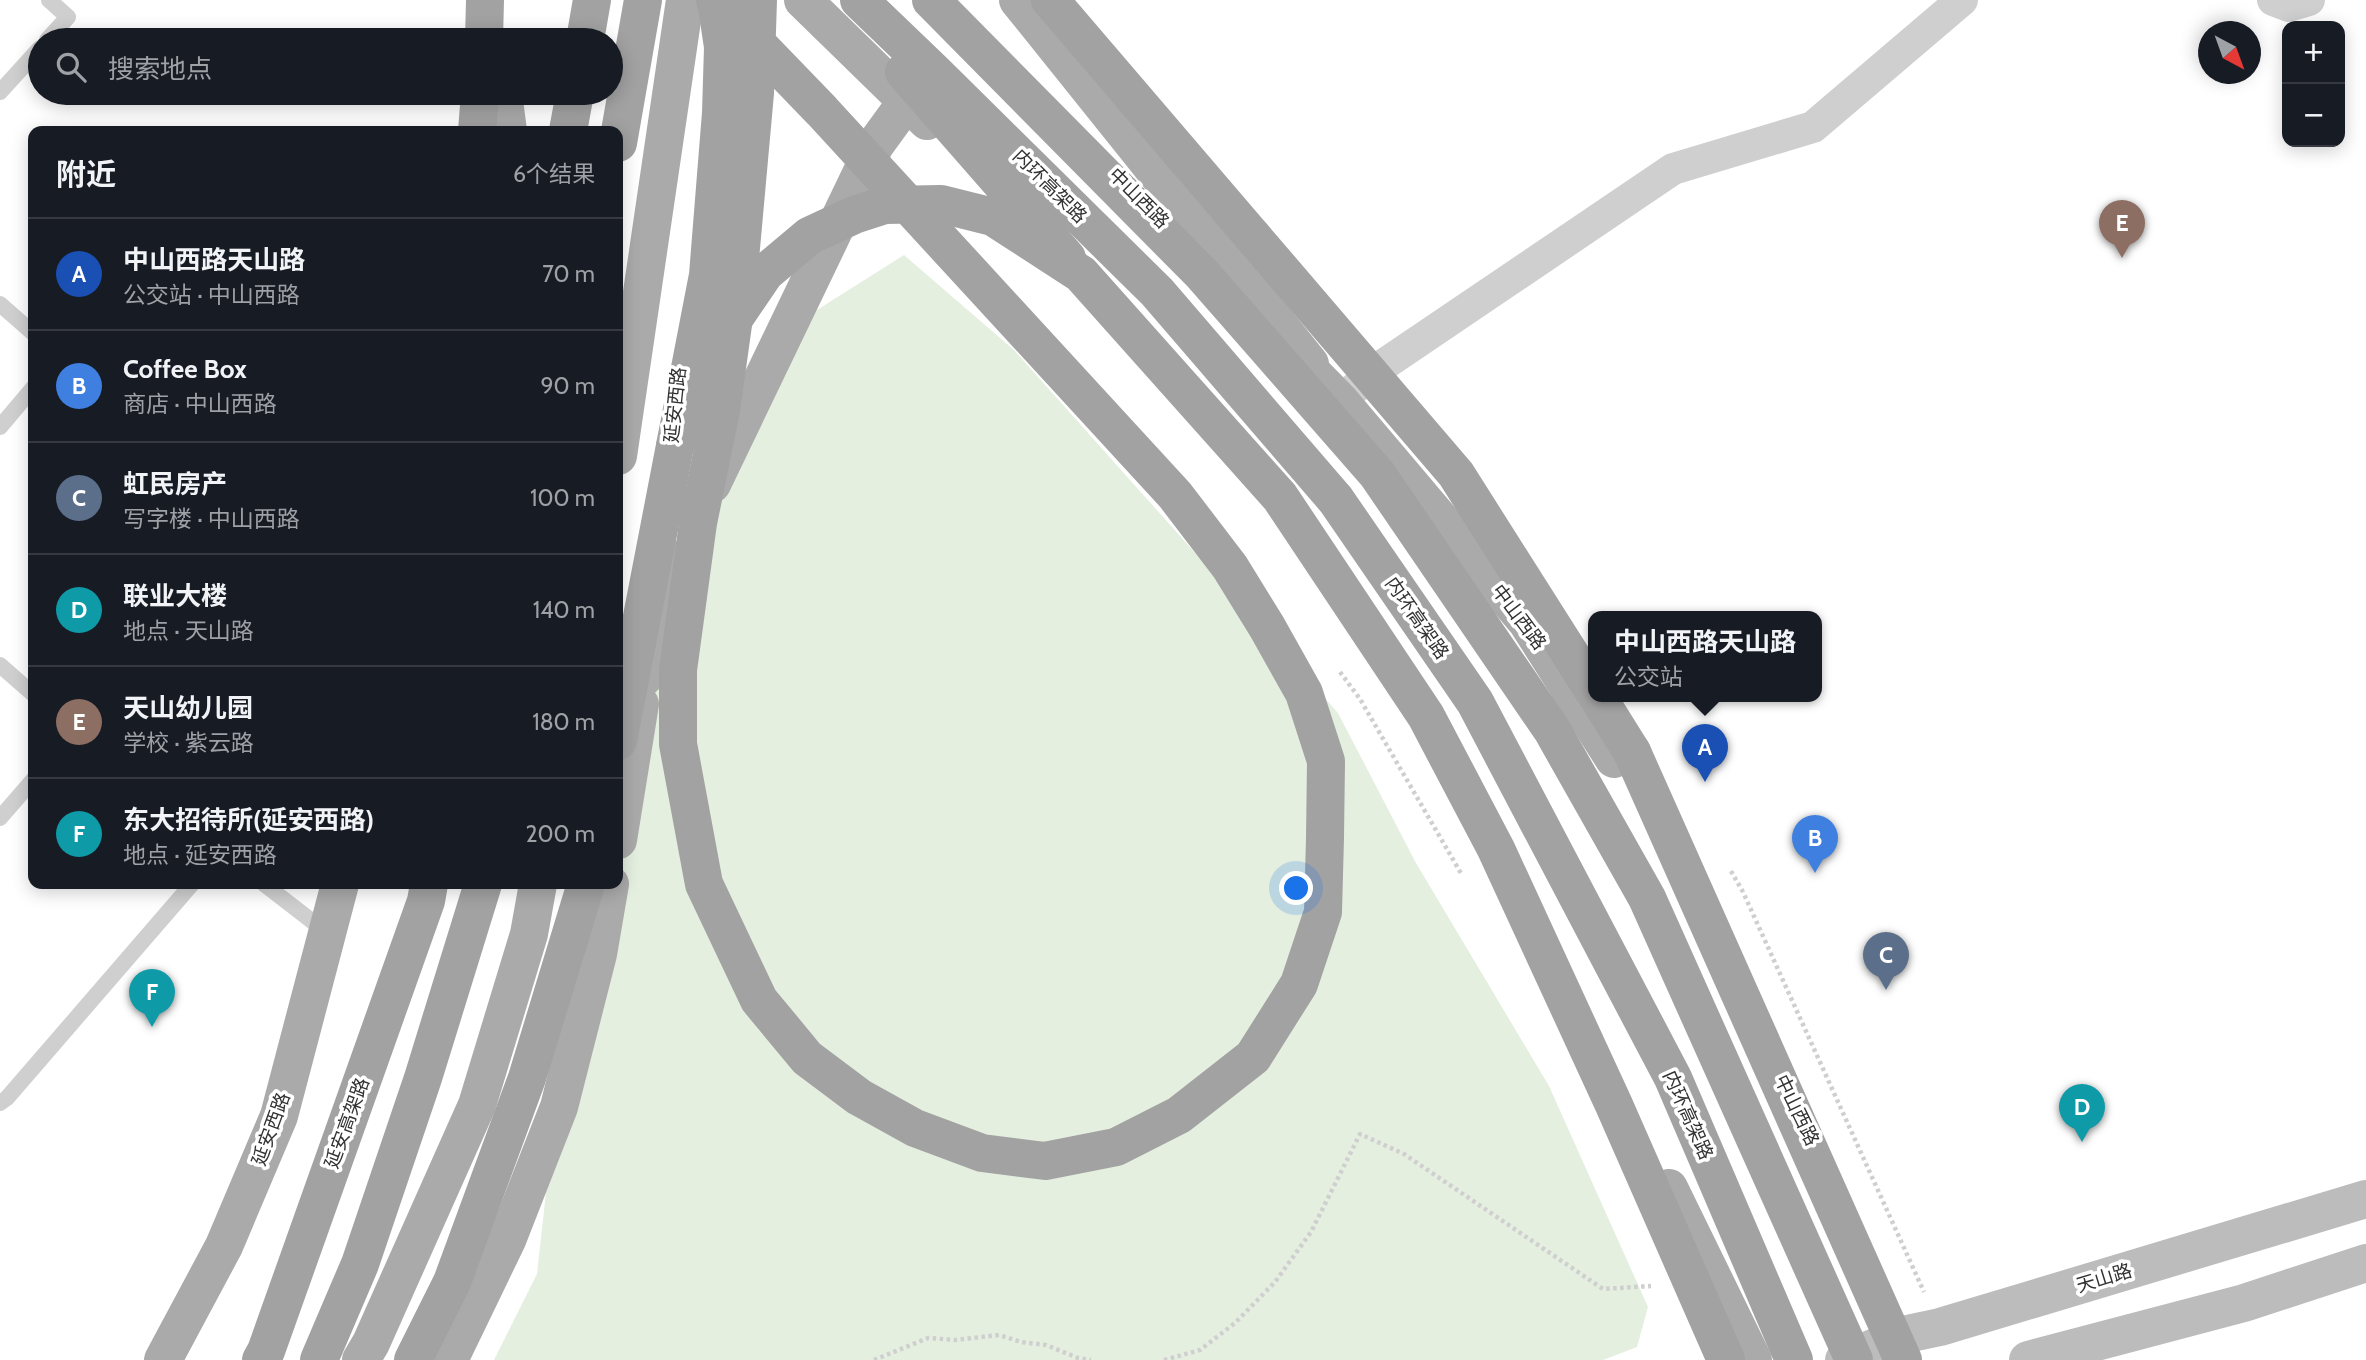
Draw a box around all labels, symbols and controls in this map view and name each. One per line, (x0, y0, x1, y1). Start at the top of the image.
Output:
north arrow (2198, 21, 2261, 84)
map controls (2282, 21, 2345, 147)
button: + (2282, 21, 2345, 84)
search box (28, 28, 623, 105)
icon: search (52, 48, 90, 86)
text: 搜索地点 (108, 53, 212, 85)
button: − (2282, 84, 2345, 147)
street label: 内环高架路 (1008, 144, 1092, 228)
text: 附近 (56, 156, 116, 193)
text: 6个结果 (513, 160, 595, 188)
street label: 中山西路 (1104, 163, 1174, 233)
pin: E (2099, 200, 2145, 258)
text: 中山西路天山路 (123, 244, 305, 276)
text: A (72, 260, 86, 288)
text: 70 m (542, 260, 595, 288)
text: 公交站 · 中山西路 (123, 281, 300, 309)
text: Coffee Box (123, 353, 247, 385)
street label: 延安西路 (660, 366, 690, 444)
text: B (72, 372, 86, 400)
text: 90 m (541, 372, 595, 400)
text: 商店 · 中山西路 (123, 390, 277, 418)
text: 虹民房产 (123, 468, 227, 500)
text: C (72, 484, 86, 512)
text: 100 m (530, 484, 595, 512)
text: 写字楼 · 中山西路 (123, 505, 300, 533)
street label: 内环高架路 (1380, 572, 1454, 664)
text: 联业大楼 (123, 580, 227, 612)
street label: 中山西路 (1487, 580, 1551, 654)
text: D (71, 596, 87, 624)
text: 140 m (533, 596, 595, 624)
popup (1588, 611, 1822, 702)
text: 地点 · 天山路 (123, 617, 254, 645)
text: 中山西路天山路 (1614, 626, 1796, 658)
text: 公交站 (1614, 663, 1683, 691)
text: 天山幼儿园 (123, 692, 253, 724)
text: E (72, 708, 86, 736)
text: 180 m (532, 708, 595, 736)
pin: A (1682, 724, 1728, 782)
text: 学校 · 紫云路 (123, 729, 254, 757)
text: 东大招待所(延安西路) (123, 804, 374, 836)
pin: B (1792, 815, 1838, 873)
text: F (73, 820, 85, 848)
text: 200 m (525, 820, 595, 848)
text: 地点 · 延安西路 (123, 841, 277, 869)
your location (1279, 871, 1313, 905)
pin: C (1863, 932, 1909, 990)
pin: F (129, 969, 175, 1027)
street label: 内环高架路 (1658, 1067, 1718, 1163)
street label: 中山西路 (1770, 1071, 1824, 1149)
street label: 延安高架路 (320, 1074, 374, 1172)
pin: D (2059, 1084, 2105, 1142)
street label: 延安西路 (247, 1089, 295, 1169)
street label: 天山路 (2073, 1259, 2135, 1297)

